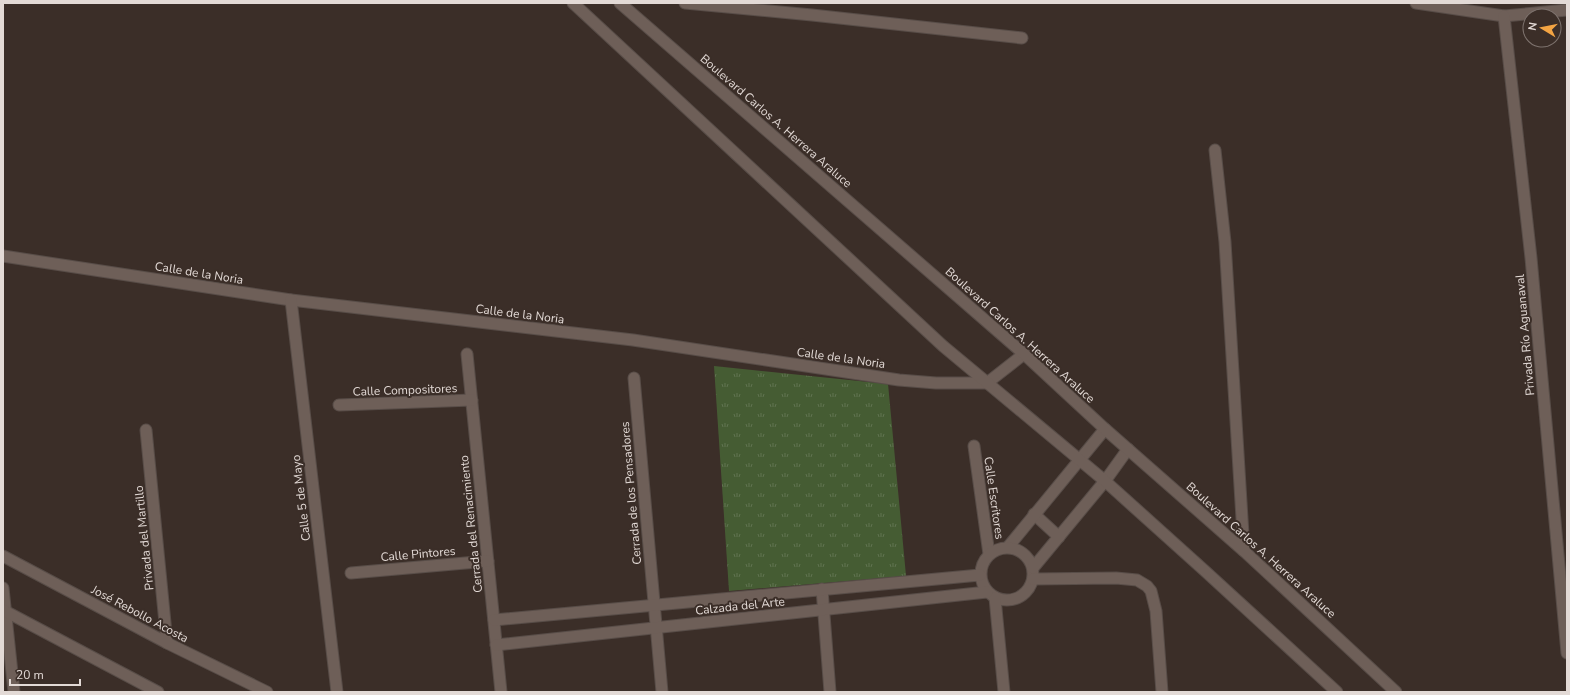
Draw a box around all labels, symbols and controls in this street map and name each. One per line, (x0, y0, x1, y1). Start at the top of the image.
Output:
north arrow (1522, 8, 1562, 48)
text: N (1525, 21, 1541, 32)
street label: Boulevard Carlos A. Herrera Araluce (697, 51, 855, 191)
street label: Calle de la Noria (154, 258, 244, 288)
street label: Boulevard Carlos A. Herrera Araluce (942, 263, 1098, 407)
street label: Privada Río Aguanaval (1512, 273, 1538, 396)
street label: Calle de la Noria (475, 301, 565, 327)
street label: Calle de la Noria (796, 344, 886, 372)
street label: Calle Compositores (352, 380, 458, 400)
street label: Cerrada de los Pensadores (617, 421, 645, 565)
street label: Calle 5 de Mayo (288, 454, 314, 542)
street label: Cerrada del Renacimiento (456, 454, 486, 594)
street label: Calle Escritores (980, 456, 1008, 541)
street label: Boulevard Carlos A. Herrera Araluce (1183, 478, 1339, 622)
street label: Privada del Martillo (131, 484, 157, 591)
street label: Calle Pintores (380, 543, 456, 565)
street label: José Rebollo Acosta (88, 581, 191, 646)
street label: Calzada del Arte (694, 593, 786, 619)
scale bar (10, 661, 80, 687)
text: 20 m (16, 667, 44, 683)

